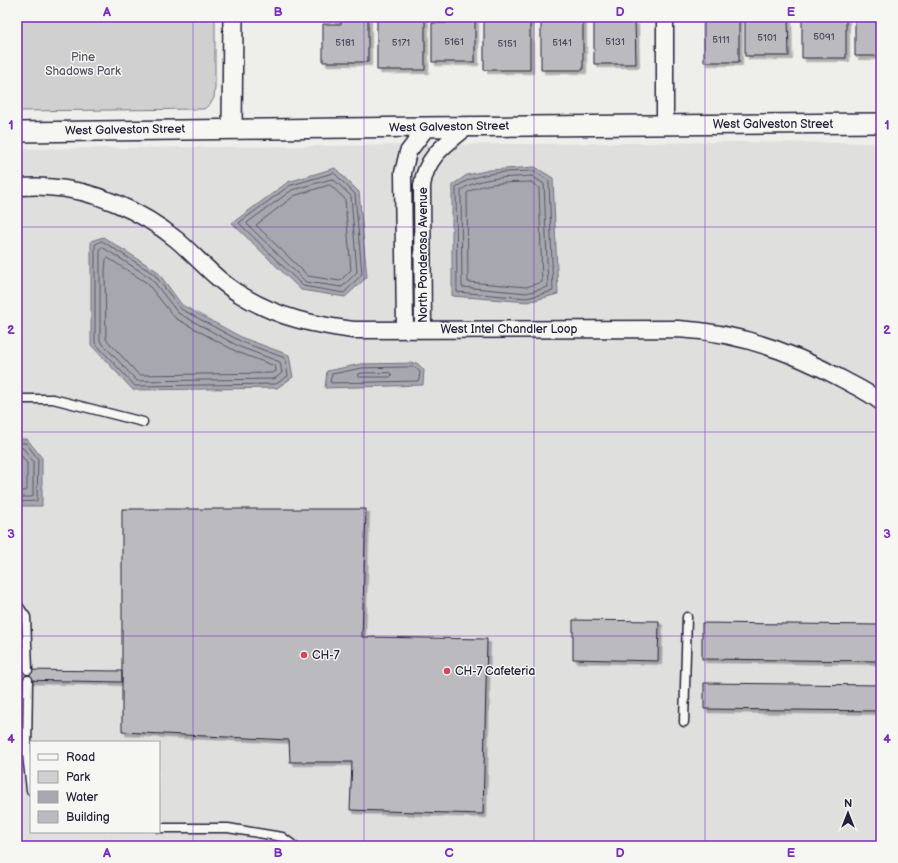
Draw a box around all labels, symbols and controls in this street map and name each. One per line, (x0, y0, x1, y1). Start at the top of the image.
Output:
text: A (102, 4, 111, 20)
text: B (273, 4, 283, 20)
text: C (444, 4, 454, 20)
text: D (615, 4, 625, 20)
text: E (787, 4, 796, 20)
house number: 5091 (813, 31, 835, 43)
house number: 5101 (757, 32, 777, 44)
house number: 5111 (712, 34, 730, 46)
house number: 5161 (444, 36, 464, 48)
house number: 5131 (605, 36, 625, 48)
house number: 5181 (335, 37, 355, 49)
house number: 5171 (392, 37, 410, 49)
house number: 5141 (552, 37, 572, 49)
house number: 5151 (497, 38, 517, 50)
park label: Pine Shadows Park (45, 50, 121, 79)
text: 1 (8, 117, 14, 133)
street label: West Galveston Street (713, 117, 833, 132)
text: 1 (884, 117, 890, 133)
street label: West Galveston Street (389, 118, 510, 136)
street label: West Galveston Street (65, 121, 186, 139)
street label: North Ponderosa Avenue (416, 187, 431, 323)
text: 2 (7, 322, 15, 338)
street label: West Intel Chandler Loop (440, 322, 578, 337)
text: 2 (883, 322, 891, 338)
text: 3 (7, 526, 15, 542)
text: 3 (883, 526, 891, 542)
place label: CH-7 (312, 648, 340, 663)
marker: CH-7 (299, 650, 309, 660)
place label: CH-7 Cafeteria (455, 664, 535, 679)
marker: CH-7 Cafeteria (442, 666, 452, 676)
text: 4 (7, 731, 15, 747)
text: 4 (883, 731, 891, 747)
legend (30, 741, 160, 833)
text: Road (66, 750, 95, 765)
text: Park (66, 770, 90, 785)
text: Water (66, 790, 98, 805)
north arrow (828, 793, 868, 833)
text: N (844, 797, 852, 810)
text: Building (66, 810, 110, 825)
text: A (102, 845, 111, 861)
text: B (273, 845, 283, 861)
text: C (444, 845, 454, 861)
text: D (615, 845, 625, 861)
text: E (787, 845, 796, 861)

